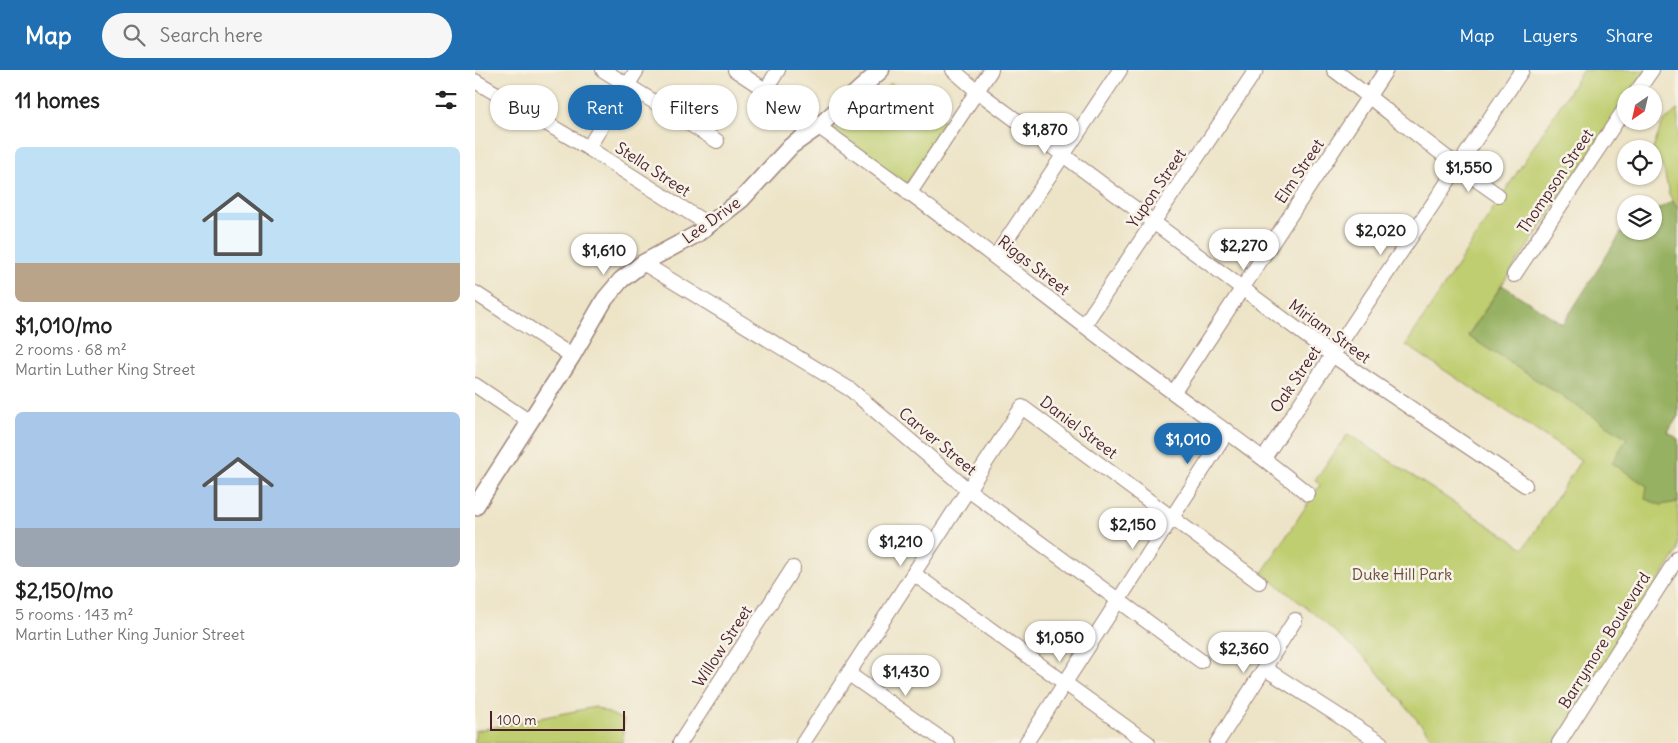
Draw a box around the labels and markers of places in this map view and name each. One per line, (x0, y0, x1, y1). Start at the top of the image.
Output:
pin: $1,870 (1004, 112, 1086, 155)
pin: $1,550 (1428, 150, 1510, 193)
pin: $2,020 (1340, 214, 1422, 256)
pin: $2,270 (1203, 228, 1285, 271)
pin: $1,610 (563, 234, 645, 276)
pin: $1,010 (1147, 422, 1229, 465)
pin: $2,150 (1092, 508, 1174, 550)
pin: $1,210 (860, 524, 942, 567)
pin: $1,050 (1019, 620, 1101, 663)
pin: $2,360 (1203, 632, 1285, 674)
pin: $1,430 (865, 654, 947, 697)

